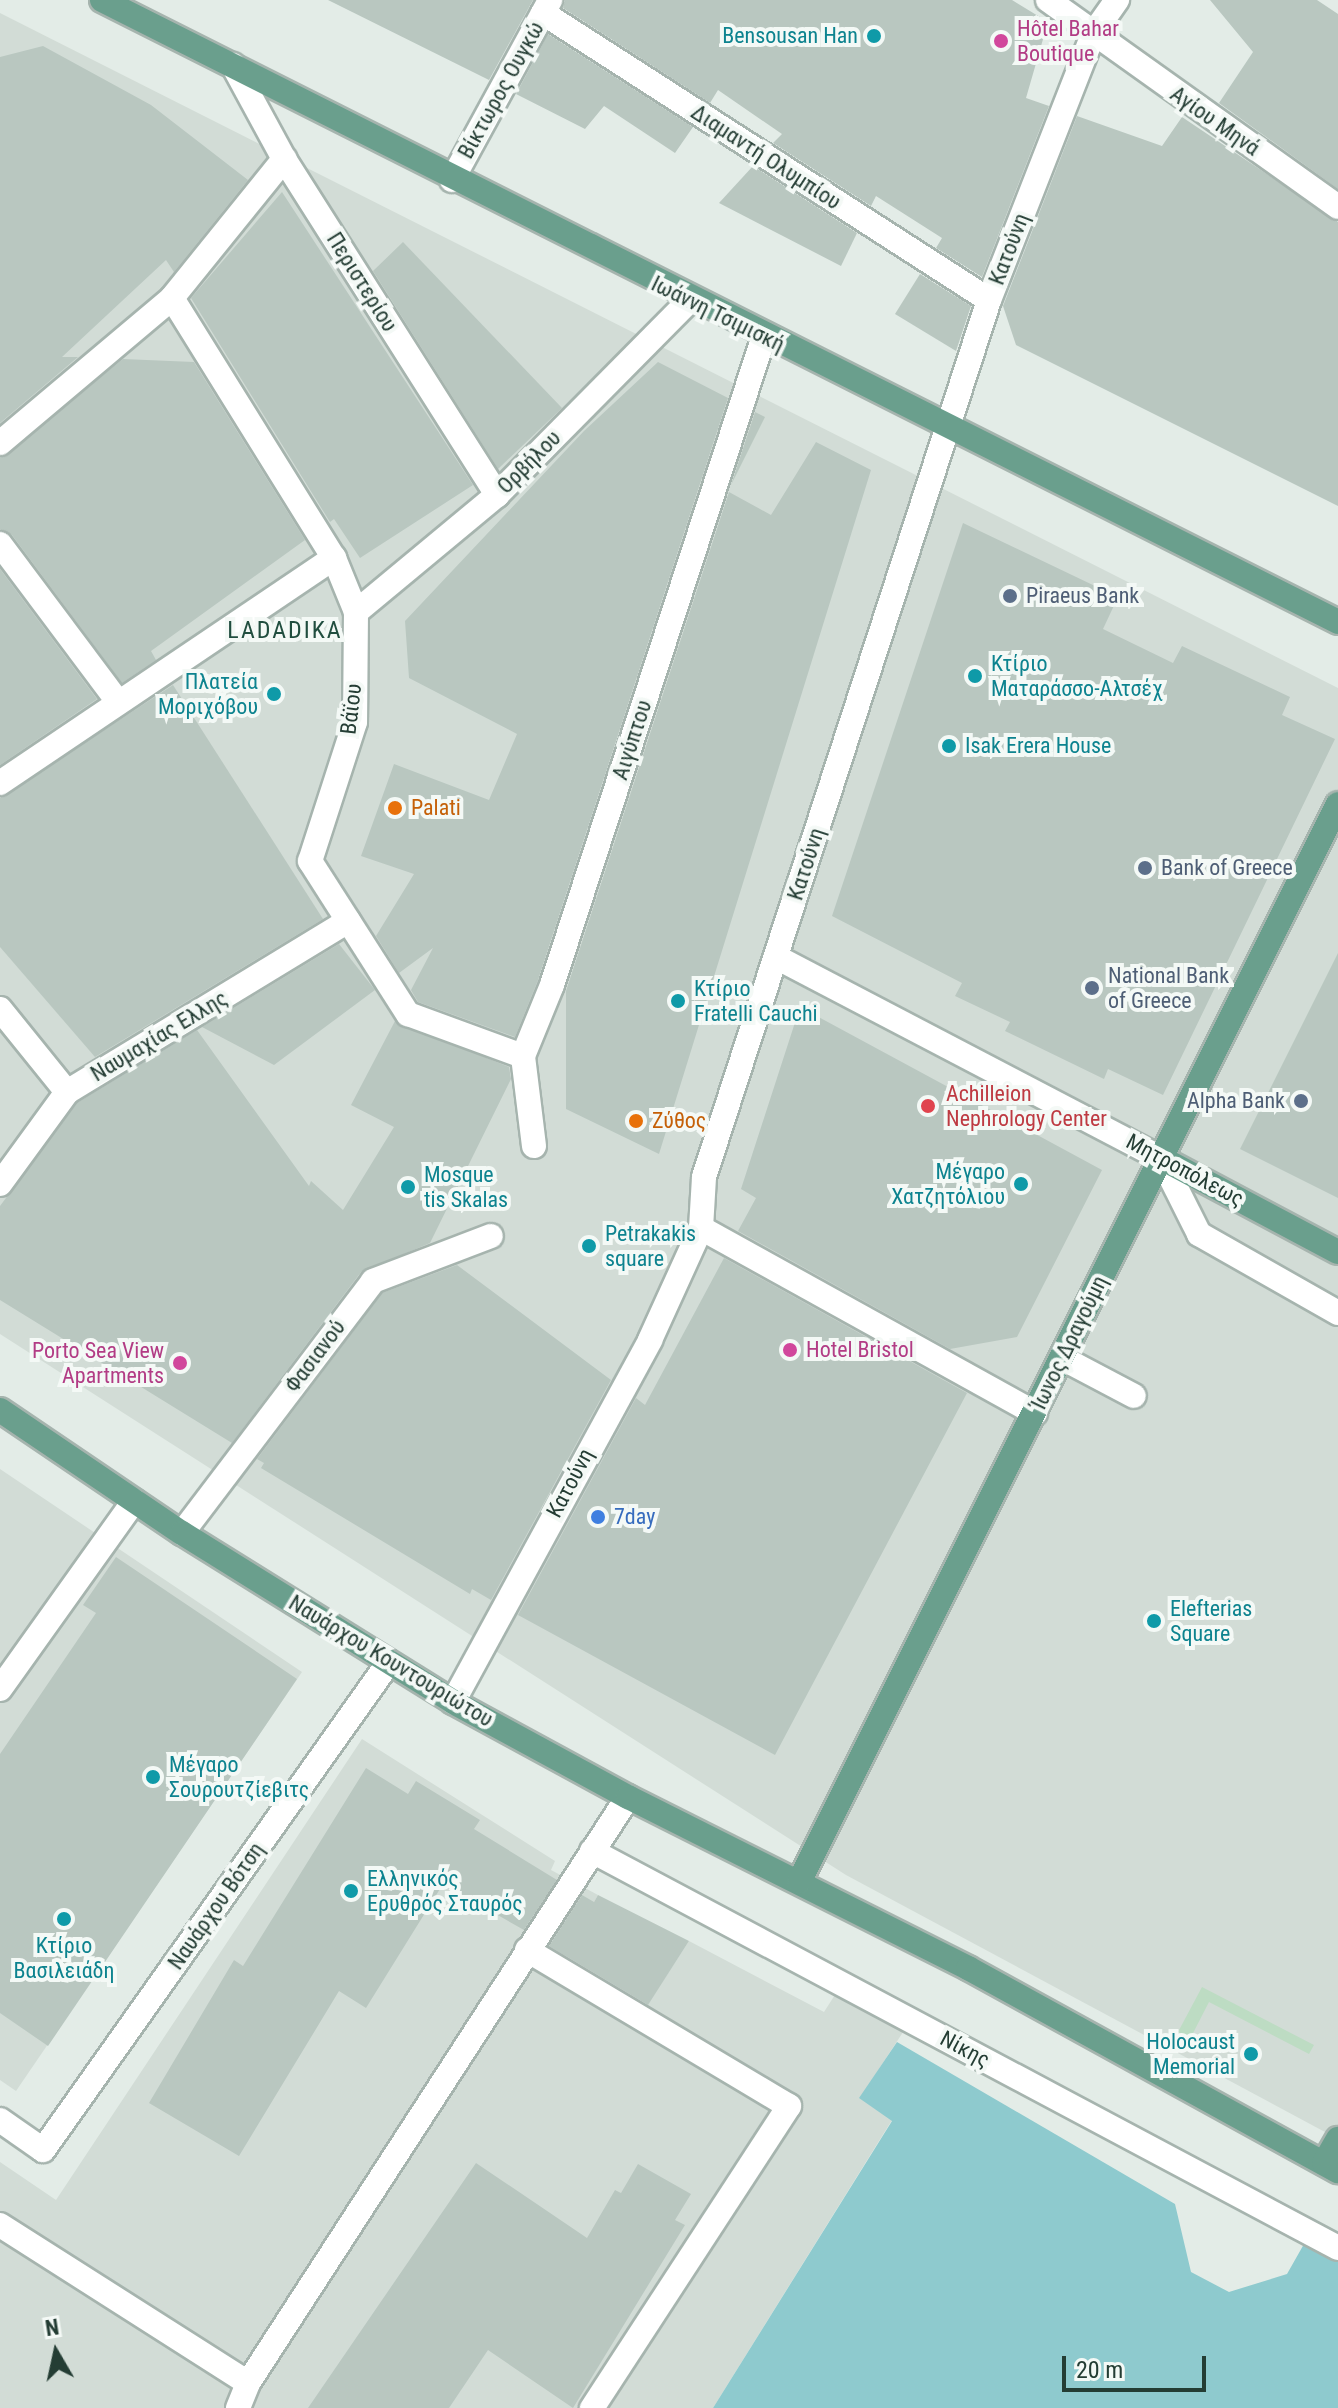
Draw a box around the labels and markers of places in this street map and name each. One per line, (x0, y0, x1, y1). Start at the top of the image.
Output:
place label: Hôtel Bahar Boutique (1017, 15, 1119, 66)
place label: Bensousan Han (722, 23, 858, 49)
marker: Bensousan Han (865, 27, 883, 45)
marker: Hôtel Bahar Boutique (992, 32, 1010, 50)
place label: Piraeus Bank (1026, 583, 1139, 609)
marker: Piraeus Bank (1001, 587, 1019, 605)
place label: Κτίριο Ματαράσσο-Αλτσέχ (991, 650, 1163, 702)
marker: Κτίριο Ματαράσσο-Αλτσέχ (966, 667, 984, 685)
place label: Πλατεία Μοριχόβου (158, 668, 258, 720)
marker: Πλατεία Μοριχόβου (265, 685, 283, 703)
place label: Isak Erera House (965, 733, 1111, 759)
marker: Isak Erera House (940, 737, 958, 755)
place label: Palati (411, 795, 461, 821)
marker: Palati (386, 799, 404, 817)
place label: Bank of Greece (1161, 855, 1293, 881)
marker: Bank of Greece (1136, 859, 1154, 877)
place label: National Bank of Greece (1108, 962, 1229, 1014)
place label: Κτίριο Fratelli Cauchi (694, 975, 818, 1026)
marker: National Bank of Greece (1083, 979, 1101, 997)
marker: Κτίριο Fratelli Cauchi (669, 992, 687, 1010)
place label: Achilleion Nephrology Center (946, 1080, 1107, 1132)
place label: Alpha Bank (1187, 1088, 1285, 1114)
marker: Alpha Bank (1292, 1092, 1310, 1110)
marker: Achilleion Nephrology Center (917, 1095, 939, 1117)
place label: Ζύθος (652, 1108, 706, 1134)
marker: Ζύθος (627, 1112, 645, 1130)
place label: Μέγαρο Χατζητόλιου (891, 1158, 1005, 1210)
place label: Mosque tis Skalas (424, 1161, 508, 1212)
marker: Μέγαρο Χατζητόλιου (1012, 1175, 1030, 1193)
marker: Mosque tis Skalas (399, 1178, 417, 1196)
place label: Petrakakis square (605, 1220, 696, 1272)
marker: Petrakakis square (580, 1237, 598, 1255)
place label: Porto Sea View Apartments (32, 1337, 164, 1388)
place label: Hotel Bristol (806, 1337, 914, 1363)
marker: Hotel Bristol (781, 1341, 799, 1359)
marker: Porto Sea View Apartments (171, 1354, 189, 1372)
place label: 7day (614, 1504, 655, 1530)
marker: 7day (589, 1508, 607, 1526)
place label: Elefterias Square (1170, 1595, 1252, 1646)
marker: Elefterias Square (1145, 1612, 1163, 1630)
place label: Μέγαρο Σουρουτζίεβιτς (169, 1751, 309, 1802)
marker: Μέγαρο Σουρουτζίεβιτς (144, 1768, 162, 1786)
place label: Ελληνικός Ερυθρός Σταυρός (367, 1865, 523, 1916)
marker: Ελληνικός Ερυθρός Σταυρός (342, 1882, 360, 1900)
marker: Κτίριο Βασιλειάδη (55, 1910, 73, 1928)
place label: Κτίριο Βασιλειάδη (14, 1932, 114, 1984)
place label: Holocaust Memorial (1146, 2028, 1235, 2080)
marker: Holocaust Memorial (1242, 2045, 1260, 2063)

